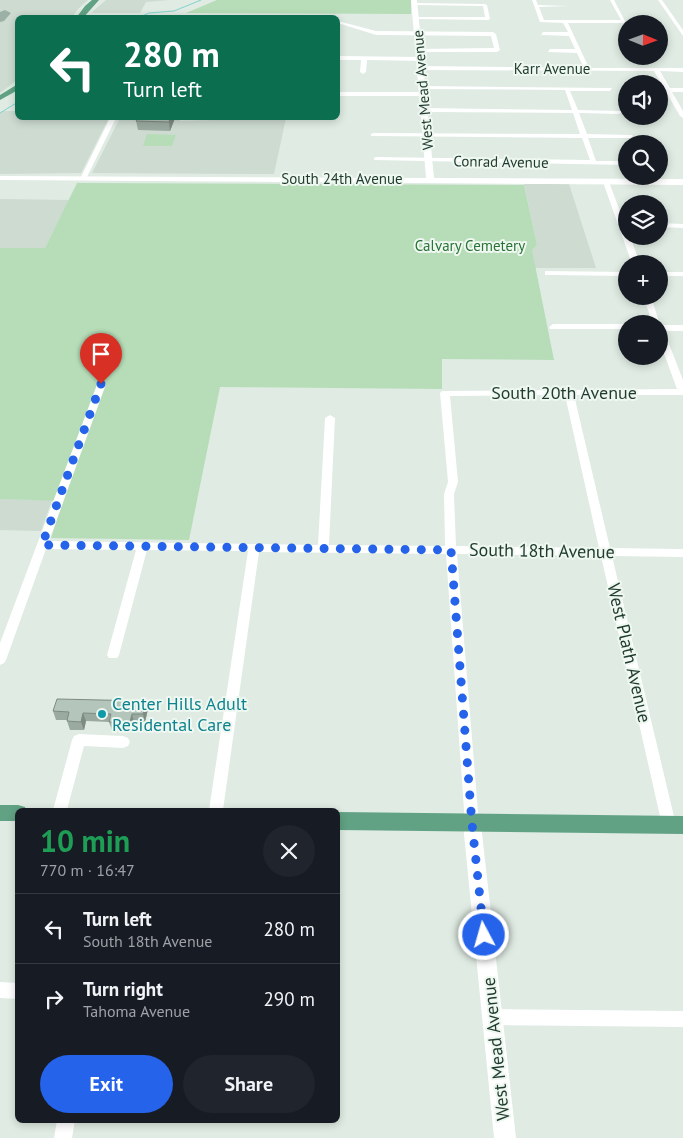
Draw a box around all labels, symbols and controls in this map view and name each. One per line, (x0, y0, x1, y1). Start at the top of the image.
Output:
north arrow (618, 15, 668, 65)
map controls (618, 15, 668, 365)
street label: West Mead Avenue (408, 29, 437, 151)
text: 280 m (123, 31, 220, 77)
icon: left (40, 35, 105, 100)
street label: Karr Avenue (514, 59, 590, 78)
text: Turn left (123, 75, 202, 103)
button: sound (618, 75, 668, 125)
button: search (618, 135, 668, 185)
street label: Conrad Avenue (453, 151, 549, 172)
street label: South 24th Avenue (281, 169, 403, 188)
button: layers (618, 195, 668, 245)
park label: Calvary Cemetery (415, 236, 525, 255)
button: + (618, 255, 668, 305)
button: − (618, 315, 668, 365)
pin (80, 333, 122, 384)
icon: arrive (87, 340, 115, 368)
street label: South 20th Avenue (491, 381, 637, 404)
street label: South 18th Avenue (469, 538, 615, 563)
street label: West Plath Avenue (602, 581, 657, 725)
place label: Center Hills Adult Residental Care (112, 692, 247, 736)
marker: Center Hills Adult Residental Care (96, 708, 108, 720)
text: 10 min (40, 821, 130, 860)
button: close (263, 825, 315, 877)
text: 770 m · 16:47 (40, 860, 135, 880)
text: Turn left (83, 907, 152, 931)
position arrow (457, 908, 509, 960)
icon: left (40, 915, 68, 943)
text: 280 m (263, 917, 315, 941)
text: South 18th Avenue (83, 931, 213, 951)
street label: West Mead Avenue (477, 976, 514, 1122)
text: Turn right (83, 977, 163, 1001)
icon: right (40, 985, 68, 1013)
text: 290 m (263, 987, 315, 1011)
text: Tahoma Avenue (83, 1001, 190, 1021)
button: Exit (40, 1055, 173, 1113)
button: Share (183, 1055, 315, 1113)

